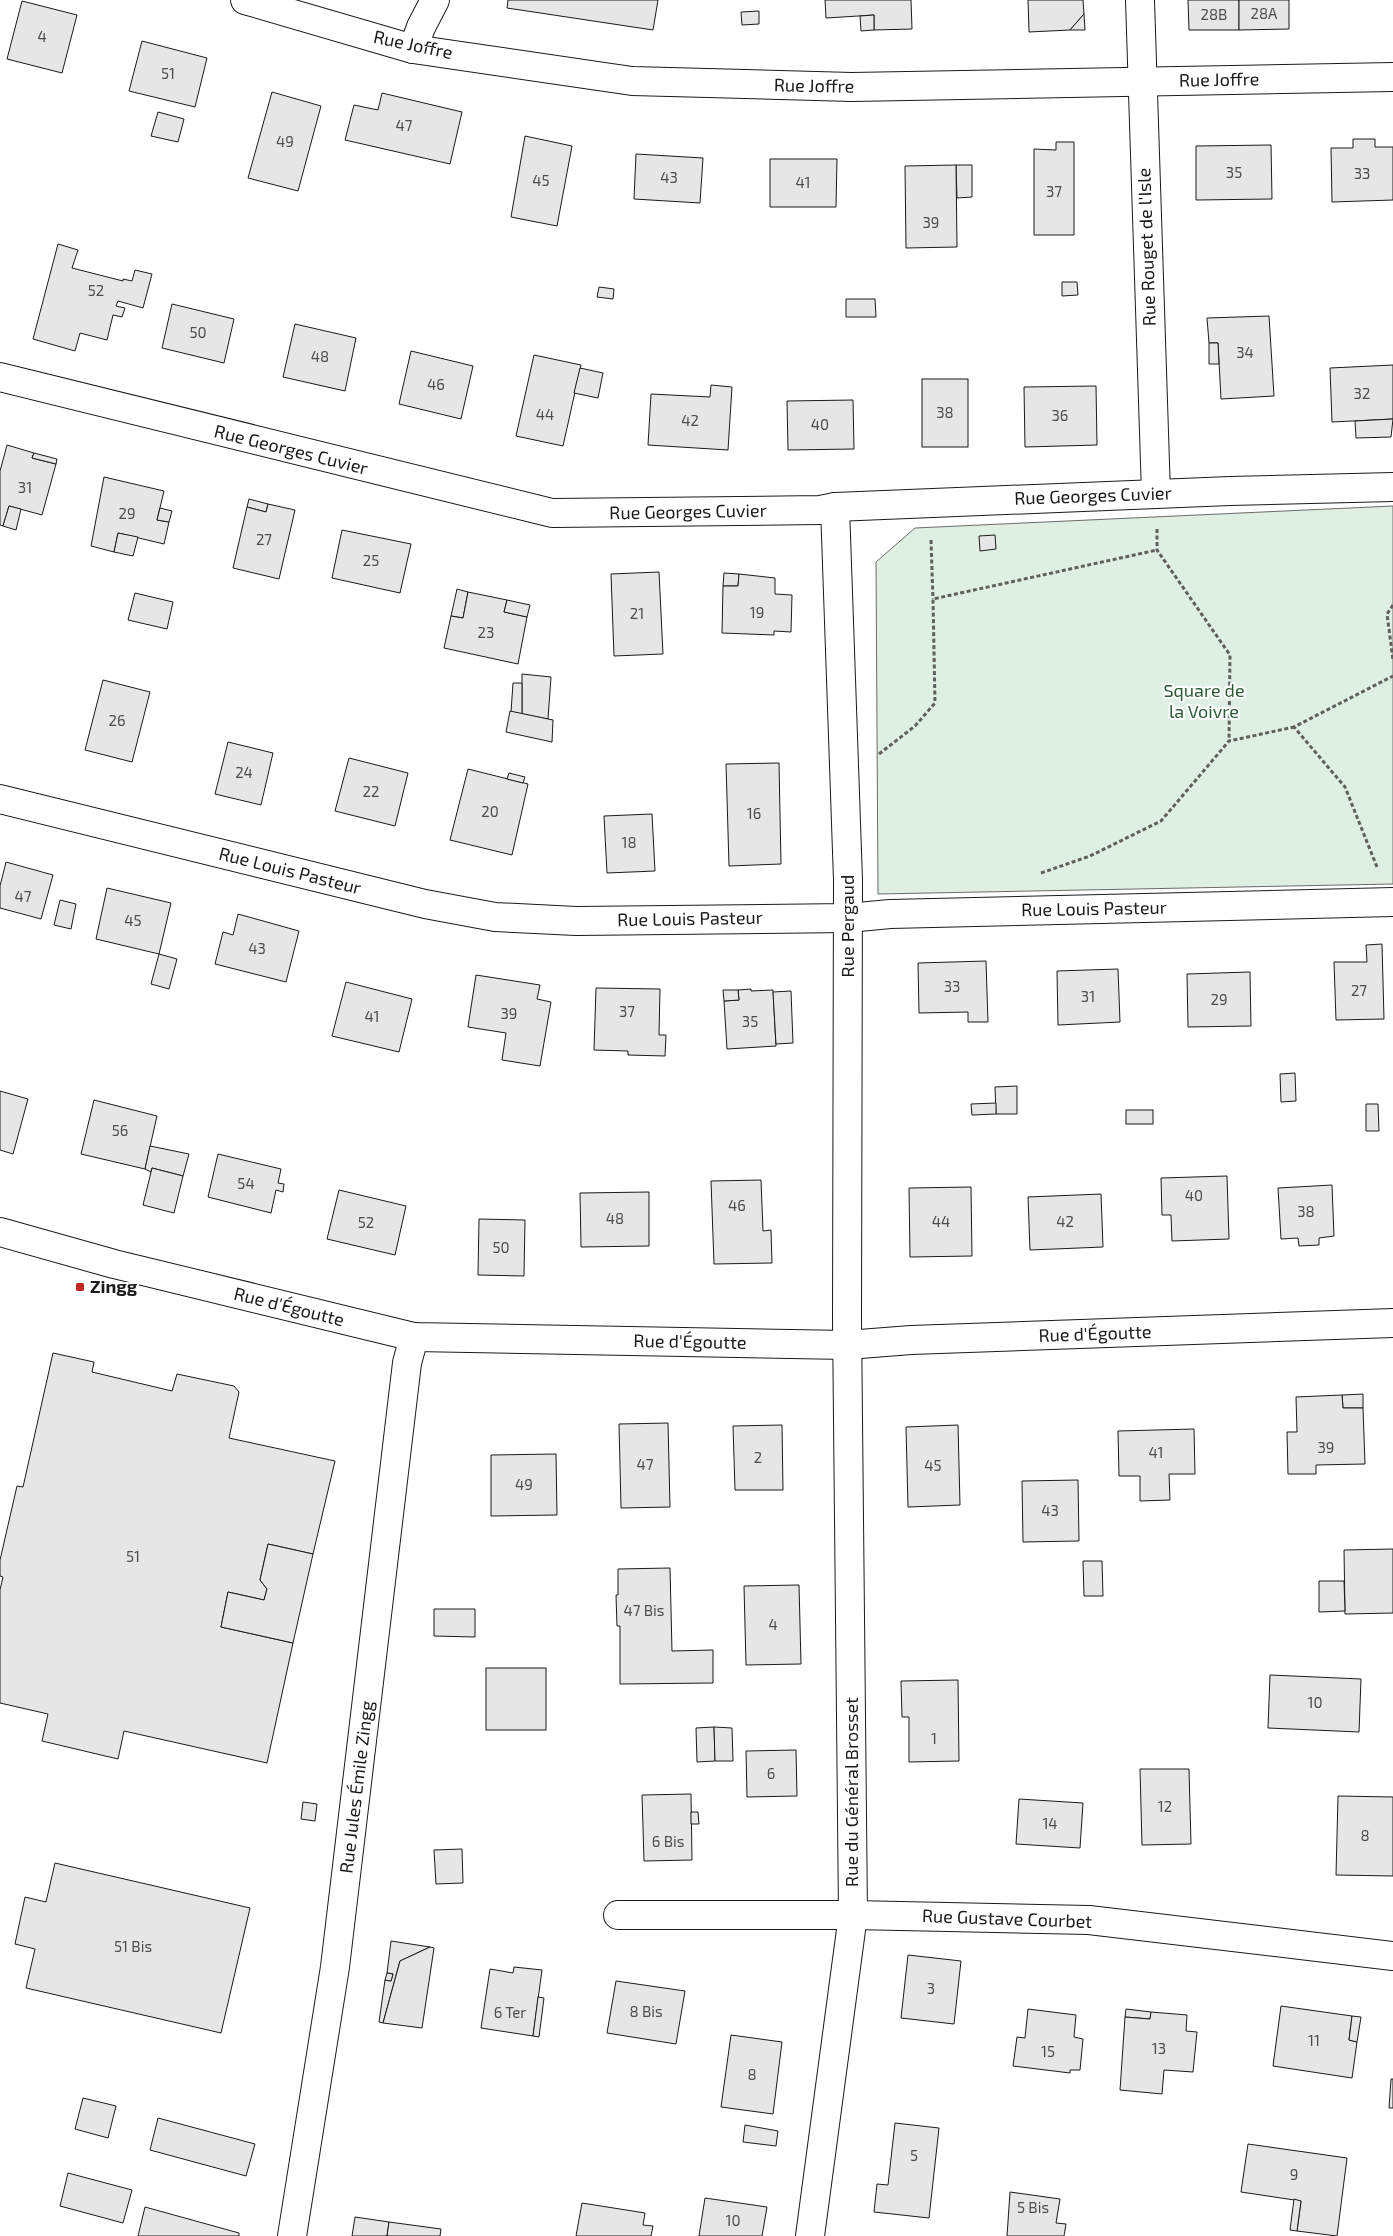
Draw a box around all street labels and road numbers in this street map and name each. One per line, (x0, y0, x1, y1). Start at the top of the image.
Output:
street label: Rue Joffre (372, 25, 455, 63)
street label: Rue Joffre (1179, 67, 1259, 91)
street label: Rue Joffre (774, 73, 854, 97)
street label: Rue Rouget de l'Isle (1132, 167, 1160, 327)
street label: Rue Georges Cuvier (212, 419, 370, 479)
street label: Rue Georges Cuvier (1014, 481, 1172, 509)
street label: Rue Georges Cuvier (609, 499, 767, 523)
street label: Rue Louis Pasteur (217, 842, 364, 898)
street label: Rue Pergaud (836, 875, 858, 977)
street label: Rue Louis Pasteur (1021, 896, 1167, 920)
street label: Rue Louis Pasteur (617, 906, 763, 930)
street label: Rue d'Égoutte (232, 1282, 347, 1330)
street label: Rue d'Égoutte (1038, 1320, 1152, 1346)
street label: Rue d'Égoutte (633, 1329, 747, 1353)
street label: Rue du Général Brosset (840, 1697, 862, 1887)
street label: Rue Jules Émile Zingg (335, 1699, 378, 1874)
street label: Rue Gustave Courbet (922, 1904, 1093, 1932)

